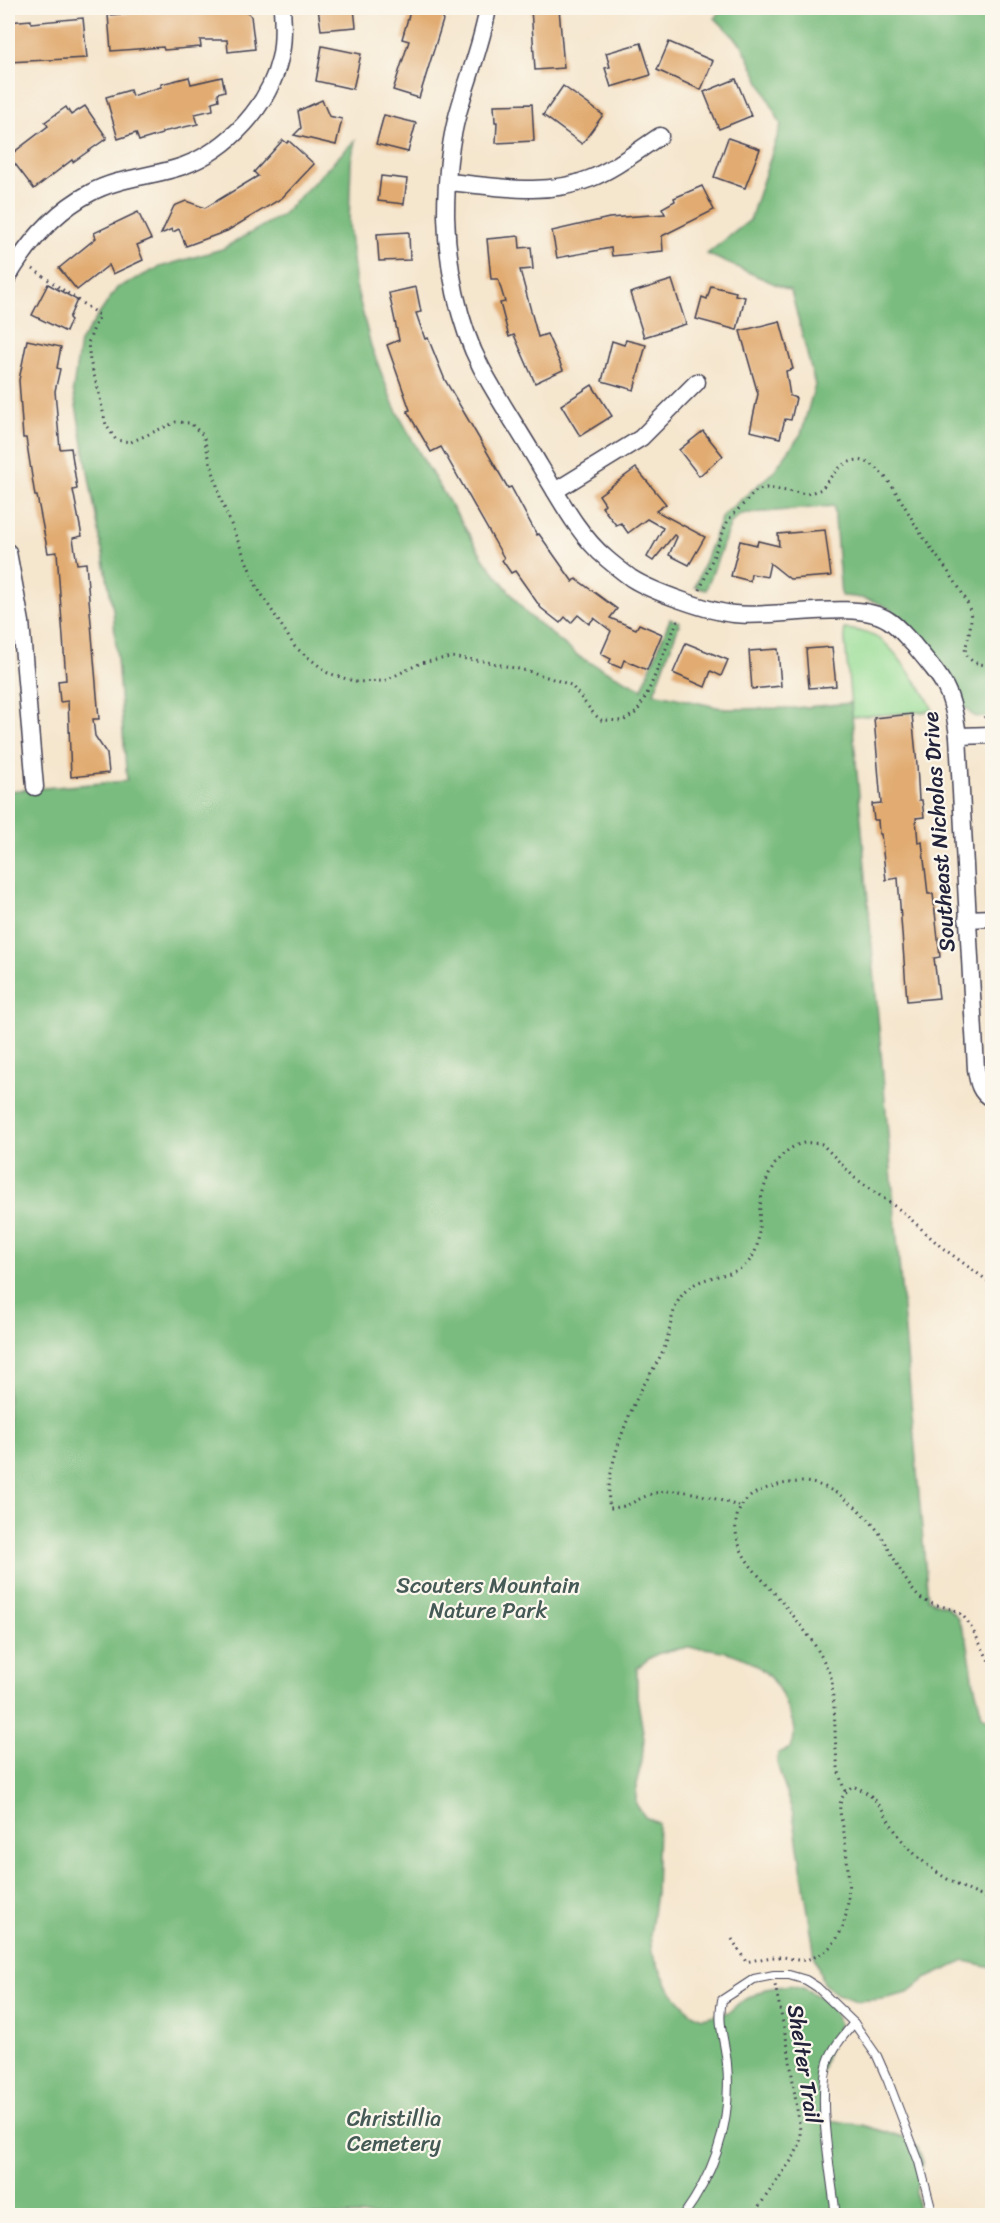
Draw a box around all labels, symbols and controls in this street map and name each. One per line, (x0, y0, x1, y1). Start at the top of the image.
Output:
street label: Southeast Nicholas Drive (911, 710, 966, 953)
park label: Scouters Mountain Nature Park (396, 1566, 580, 1630)
street label: Shelter Trail (776, 2002, 833, 2127)
park label: Christillia Cemetery (347, 2099, 442, 2163)

